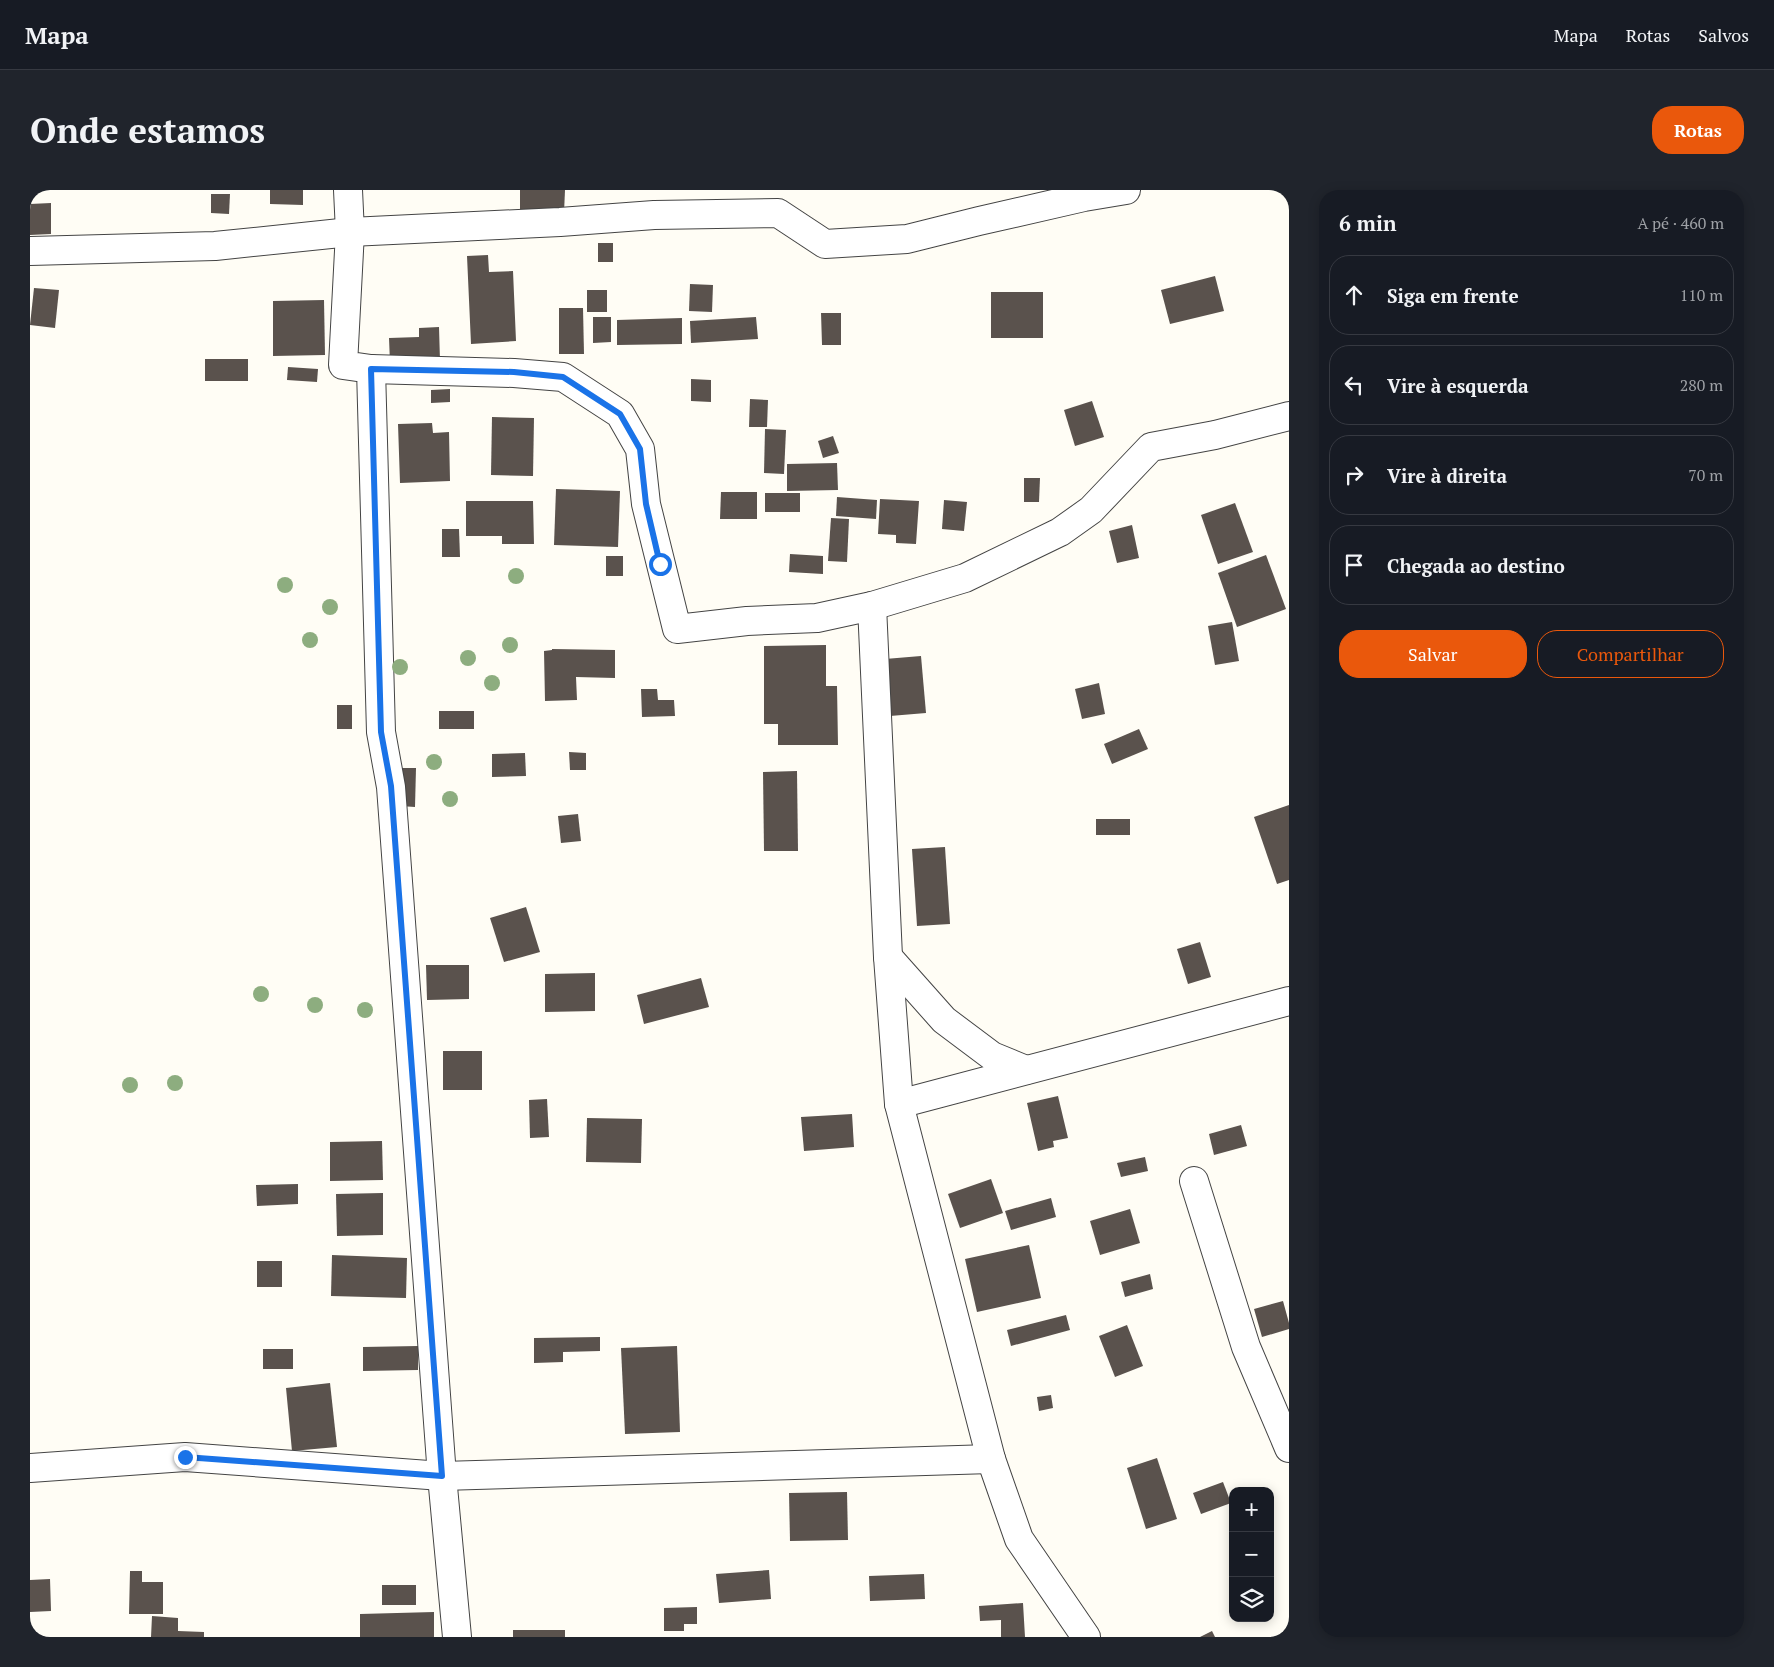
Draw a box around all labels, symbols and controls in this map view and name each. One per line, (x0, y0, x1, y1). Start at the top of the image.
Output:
text: Mapa (25, 19, 89, 51)
text: Mapa (1554, 23, 1598, 47)
text: Rotas (1626, 23, 1670, 47)
text: Salvos (1698, 23, 1749, 47)
button: Rotas (1652, 106, 1744, 154)
text: Onde estamos (30, 107, 265, 153)
text: 6 min (1339, 209, 1396, 237)
text: A pé · 460 m (1637, 212, 1724, 234)
icon: ahead (1340, 281, 1368, 309)
text: Siga em frente (1387, 283, 1519, 308)
text: 110 m (1680, 284, 1723, 306)
icon: left (1340, 371, 1368, 399)
text: Vire à esquerda (1387, 373, 1529, 398)
text: 280 m (1680, 374, 1723, 396)
icon: right (1340, 461, 1368, 489)
text: Vire à direita (1387, 463, 1507, 488)
text: 70 m (1688, 464, 1723, 486)
icon: arrive (1340, 551, 1368, 579)
route start (649, 553, 672, 576)
text: Chegada ao destino (1387, 553, 1565, 578)
button: Salvar (1339, 630, 1527, 678)
button: Compartilhar (1537, 630, 1724, 678)
route end (174, 1446, 197, 1469)
map controls (1229, 1487, 1274, 1622)
button: + (1229, 1487, 1274, 1532)
button: − (1229, 1532, 1274, 1577)
button: layers (1229, 1577, 1274, 1622)

